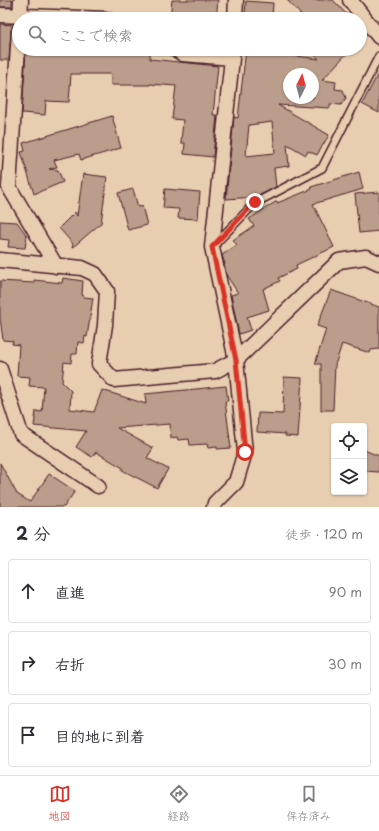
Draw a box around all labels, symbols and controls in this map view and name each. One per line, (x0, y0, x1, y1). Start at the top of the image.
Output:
search box (12, 12, 367, 56)
icon: search (26, 23, 48, 45)
text: ここで検索 (58, 23, 133, 46)
north arrow (283, 68, 319, 104)
route end (246, 193, 264, 211)
map controls (331, 423, 367, 495)
button: locate (331, 423, 367, 459)
route start (236, 443, 254, 461)
button: layers (331, 459, 367, 495)
text: 2 分 (16, 520, 50, 546)
text: 徒歩 · 120 m (286, 524, 363, 543)
icon: ahead (17, 580, 39, 602)
text: 直進 (55, 580, 85, 603)
text: 90 m (329, 582, 362, 601)
icon: right (17, 652, 39, 674)
text: 右折 (55, 652, 85, 675)
text: 30 m (328, 654, 362, 673)
icon: arrive (17, 724, 39, 746)
text: 目的地に到着 (55, 724, 145, 747)
tab: 地図 (49, 783, 71, 824)
tab: 経路 (168, 783, 190, 824)
tab: 保存済み (287, 783, 331, 824)

